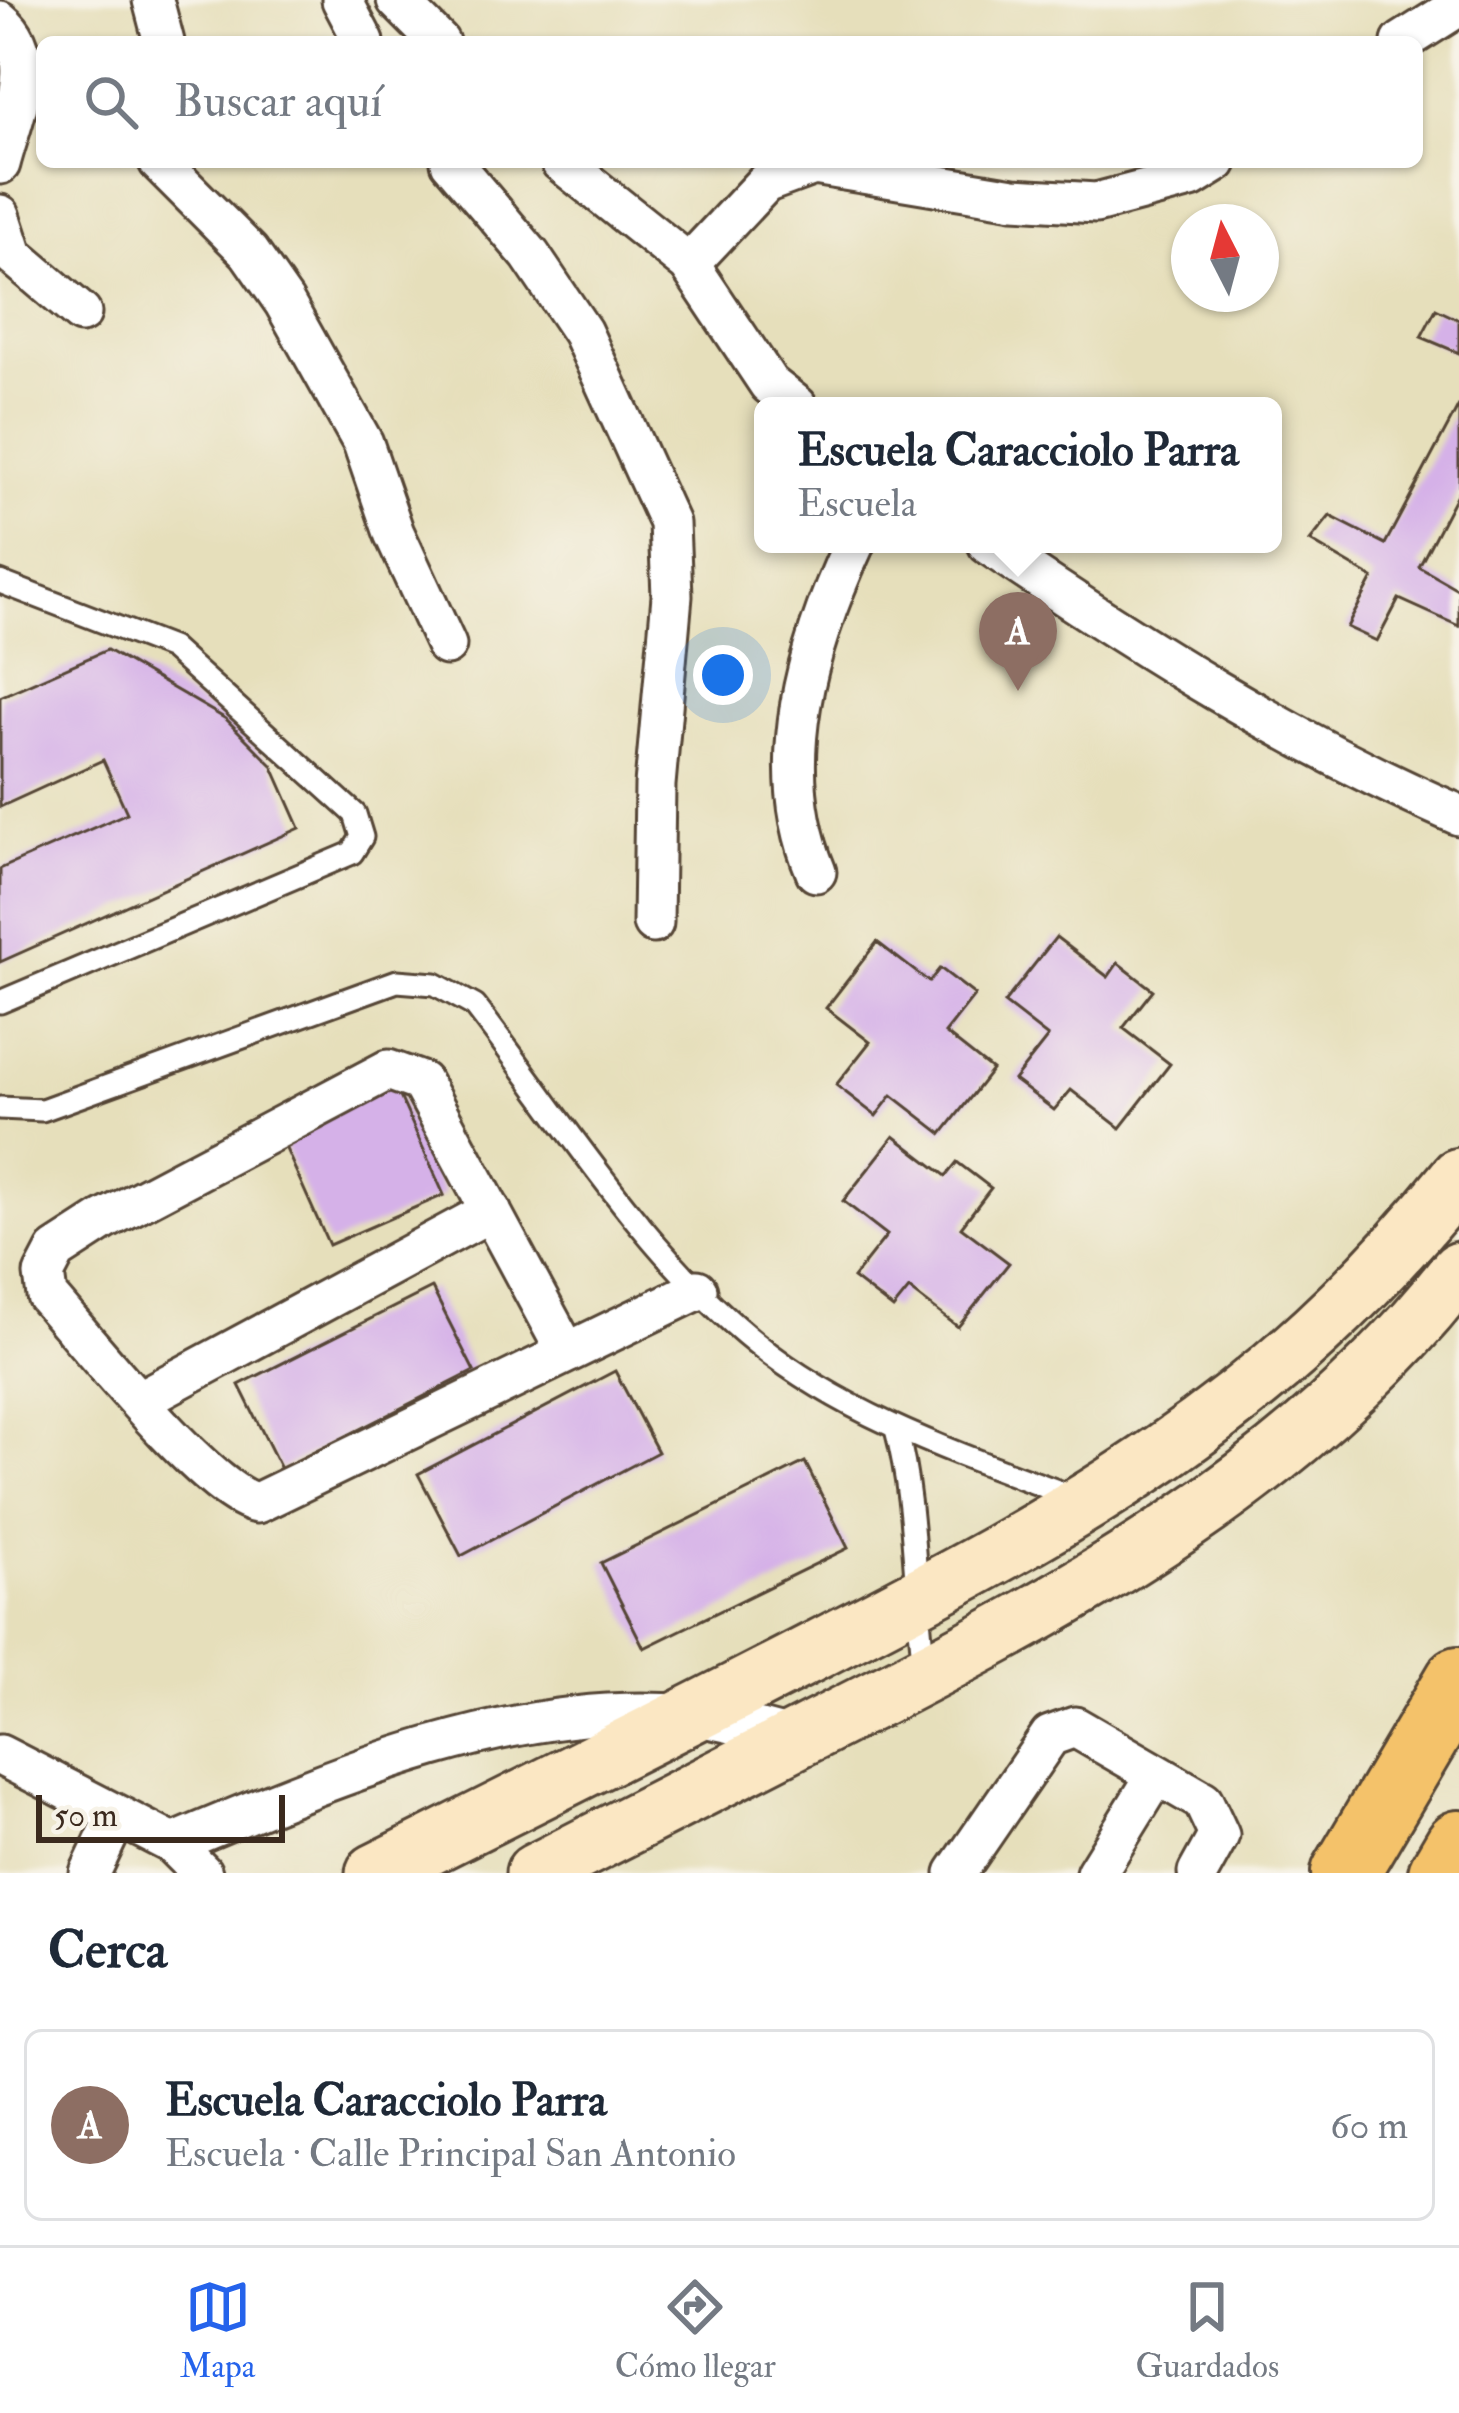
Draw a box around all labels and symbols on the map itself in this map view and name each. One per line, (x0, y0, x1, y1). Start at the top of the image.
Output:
north arrow (1171, 204, 1279, 312)
pin: A (979, 592, 1057, 691)
your location (693, 645, 753, 705)
scale bar (36, 1789, 285, 1842)

